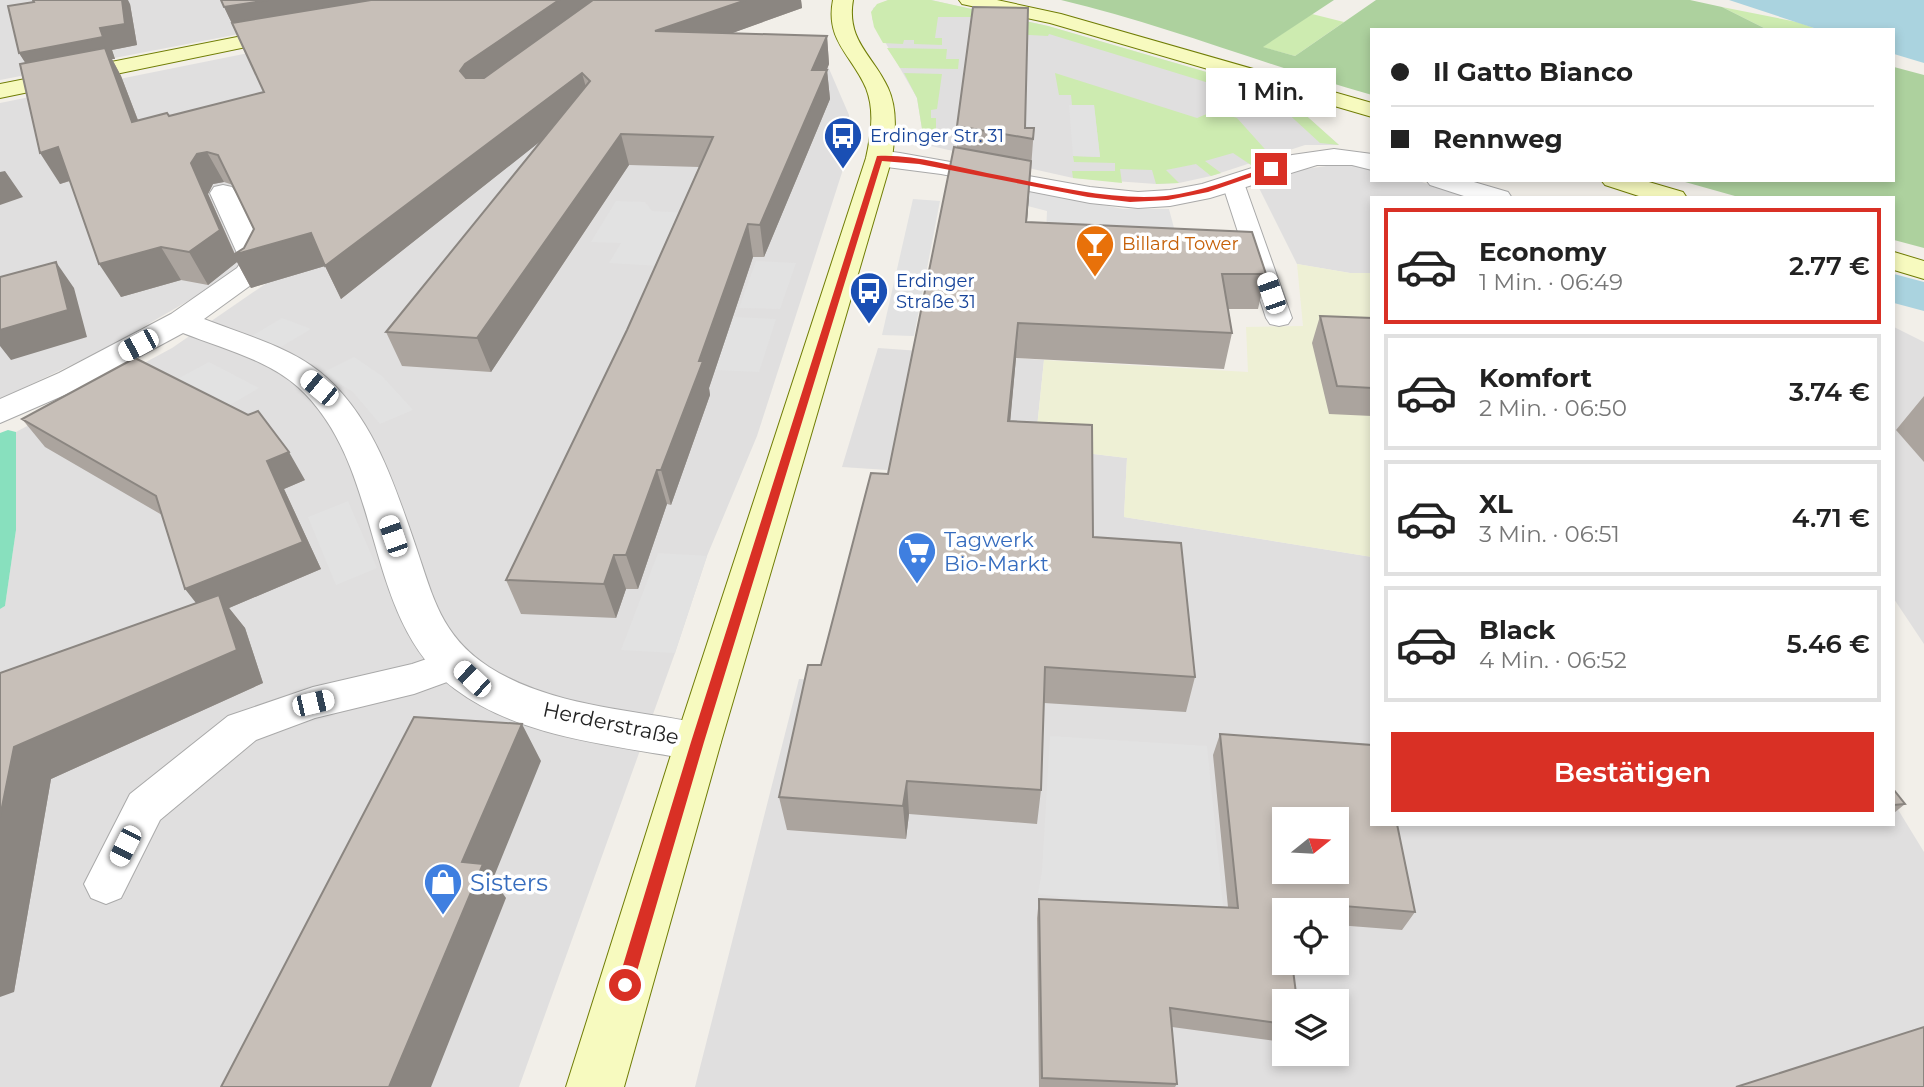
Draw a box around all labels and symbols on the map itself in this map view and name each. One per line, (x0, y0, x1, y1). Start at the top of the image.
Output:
callout: 1 Min. (1206, 68, 1336, 116)
bus stop icon: Erdinger Str. 31 (822, 115, 864, 170)
place label: Erdinger Str. 31 (870, 125, 1004, 147)
route end (1255, 153, 1287, 185)
bar icon: Billard Tower (1074, 223, 1116, 278)
place label: Billard Tower (1122, 233, 1239, 255)
bus stop icon: Erdinger Straße 31 (848, 270, 890, 325)
place label: Erdinger Straße 31 (896, 270, 976, 313)
car (1255, 270, 1288, 316)
car (115, 326, 162, 364)
car (297, 366, 342, 410)
car (377, 513, 410, 559)
place label: Tagwerk Bio-Markt (944, 527, 1049, 576)
supermarket icon: Tagwerk Bio-Markt (896, 530, 938, 585)
car (450, 657, 495, 701)
car (291, 688, 336, 718)
street label: Herderstraße (541, 696, 681, 750)
north arrow (1272, 807, 1349, 884)
car (107, 823, 144, 869)
shop icon: Sisters (422, 861, 464, 916)
place label: Sisters (470, 868, 548, 897)
route start (609, 969, 641, 1001)

